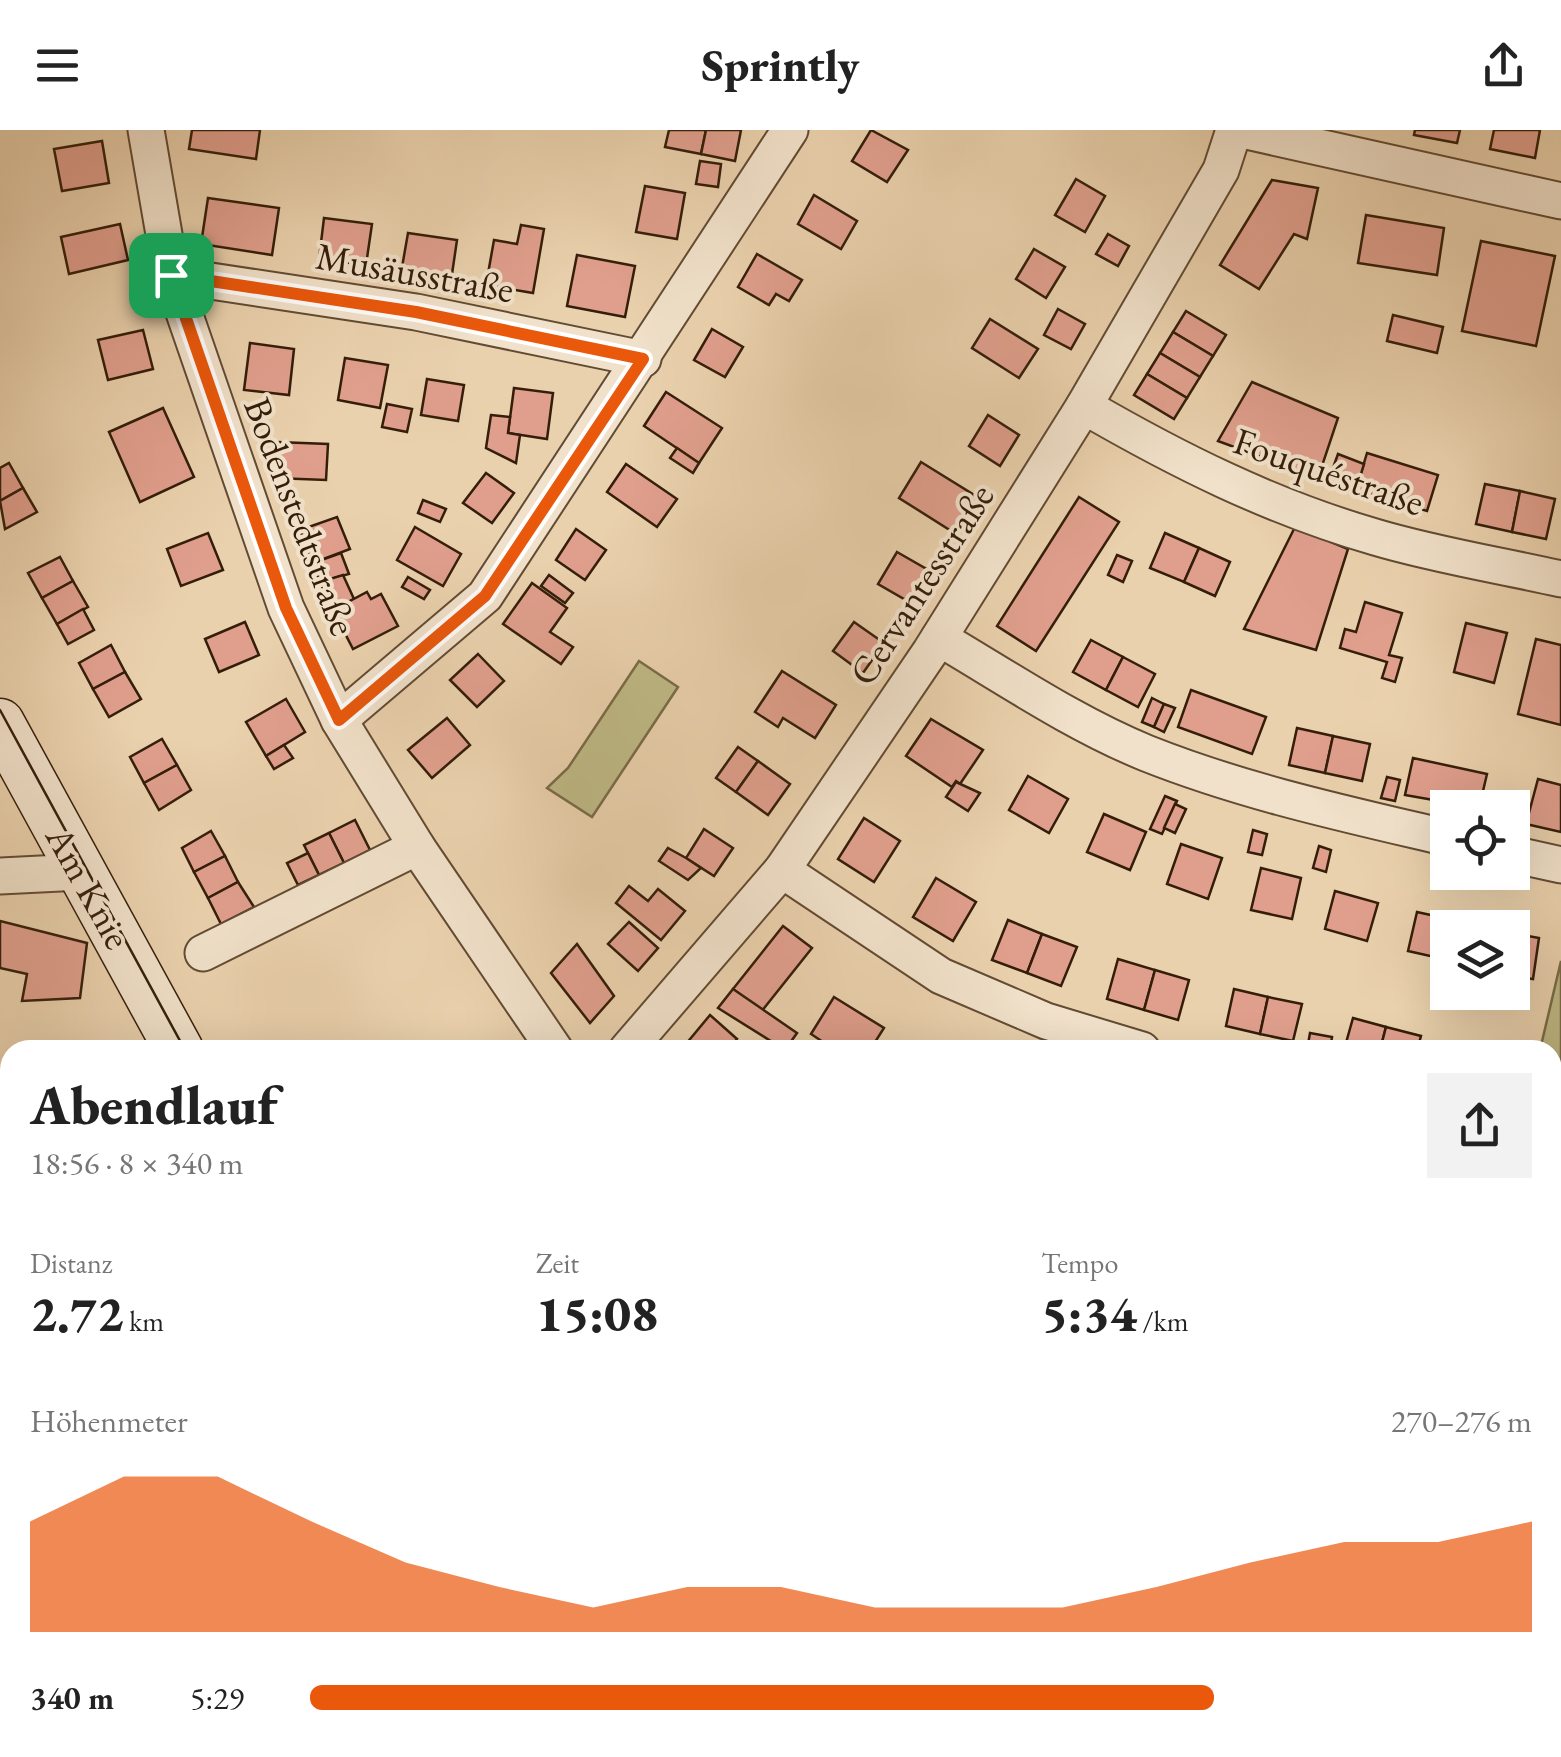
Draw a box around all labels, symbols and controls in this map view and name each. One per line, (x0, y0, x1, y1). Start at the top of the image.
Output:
text: Sprintly (702, 36, 859, 94)
icon: menu (30, 38, 85, 93)
icon: share (1476, 38, 1531, 93)
street label: Musäusstraße (312, 231, 518, 313)
pin (129, 233, 214, 318)
icon: arrive (144, 248, 199, 303)
street label: Bodenstedtstraße (233, 390, 369, 642)
street label: Fouquéstraße (1227, 416, 1431, 526)
street label: Cervantesstraße (838, 474, 1004, 694)
map controls (1430, 790, 1530, 1010)
button: locate (1430, 790, 1530, 890)
street label: Am Knie (35, 816, 143, 957)
button: layers (1430, 910, 1530, 1010)
text: Abendlauf (30, 1069, 278, 1140)
button: share (1427, 1073, 1532, 1178)
text: 18:56 · 8 × 340 m (30, 1142, 243, 1184)
text: Distanz (30, 1245, 112, 1281)
text: Zeit (536, 1245, 579, 1281)
text: Tempo (1041, 1245, 1118, 1281)
text: 2.72 (30, 1281, 124, 1346)
text: 15:08 (536, 1281, 658, 1346)
text: 5:34 (1041, 1281, 1137, 1346)
text: km (124, 1303, 164, 1339)
text: /km (1137, 1303, 1188, 1339)
text: Höhenmeter (30, 1400, 188, 1442)
text: 270–276 m (1391, 1400, 1532, 1442)
text: 340 m (30, 1677, 114, 1719)
text: 5:29 (190, 1677, 244, 1719)

